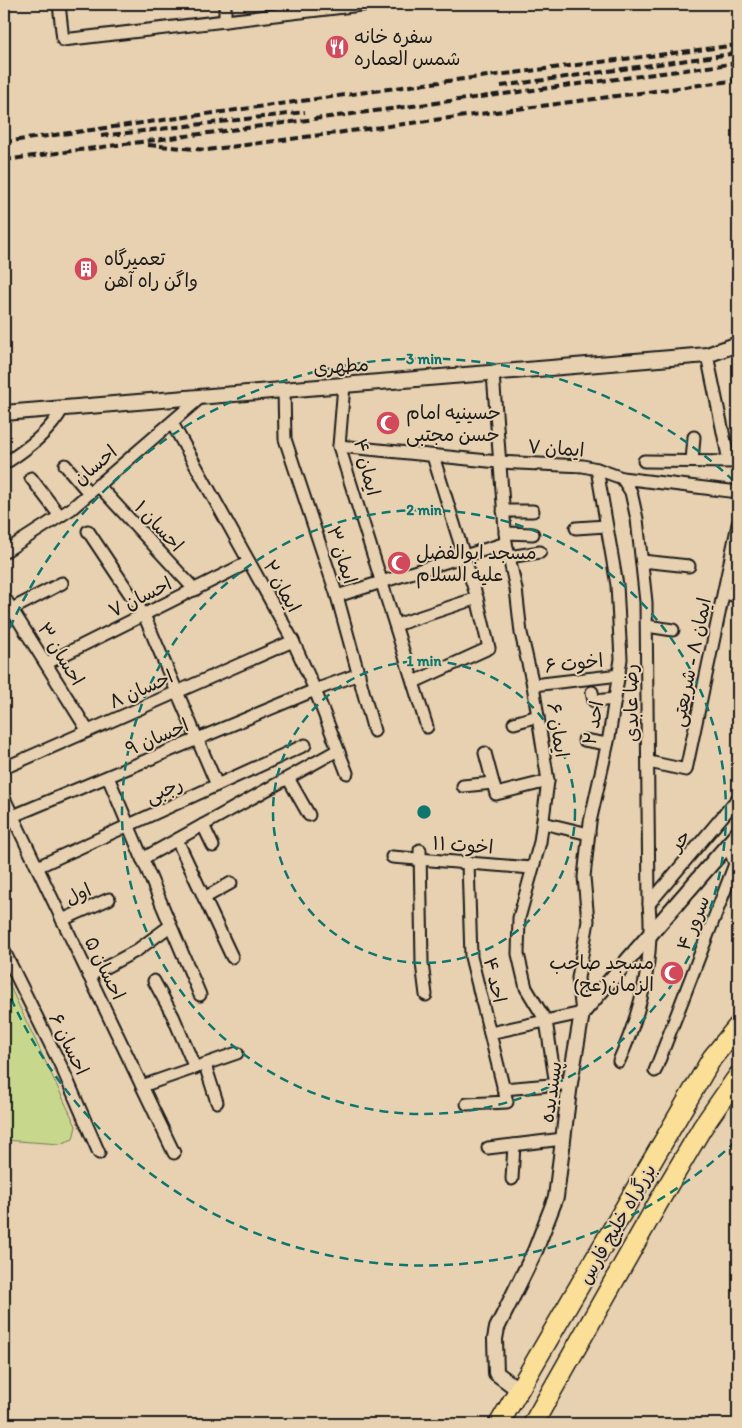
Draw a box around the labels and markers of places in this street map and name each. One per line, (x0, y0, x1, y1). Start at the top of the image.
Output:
place label: سفره خانه شمس العماره (354, 25, 461, 70)
restaurant icon: سفره خانه شمس العماره (324, 34, 350, 60)
place label: تعمیرگاه واگن راه آهن (104, 247, 198, 292)
building icon: تعمیرگاه واگن راه آهن (73, 256, 99, 282)
place label: حسینیه امام حسن مجتبی (406, 401, 501, 447)
mosque icon: حسینیه امام حسن مجتبی (375, 410, 401, 436)
place label: مسجد ابوالفضل علیه السلام (416, 541, 537, 589)
mosque icon: مسجد ابوالفضل علیه السلام (386, 550, 412, 576)
centre of rings (415, 803, 433, 821)
place label: مسجد صاحب الزمان(عج) (549, 951, 654, 997)
mosque icon: مسجد صاحب الزمان(عج) (659, 960, 685, 986)

